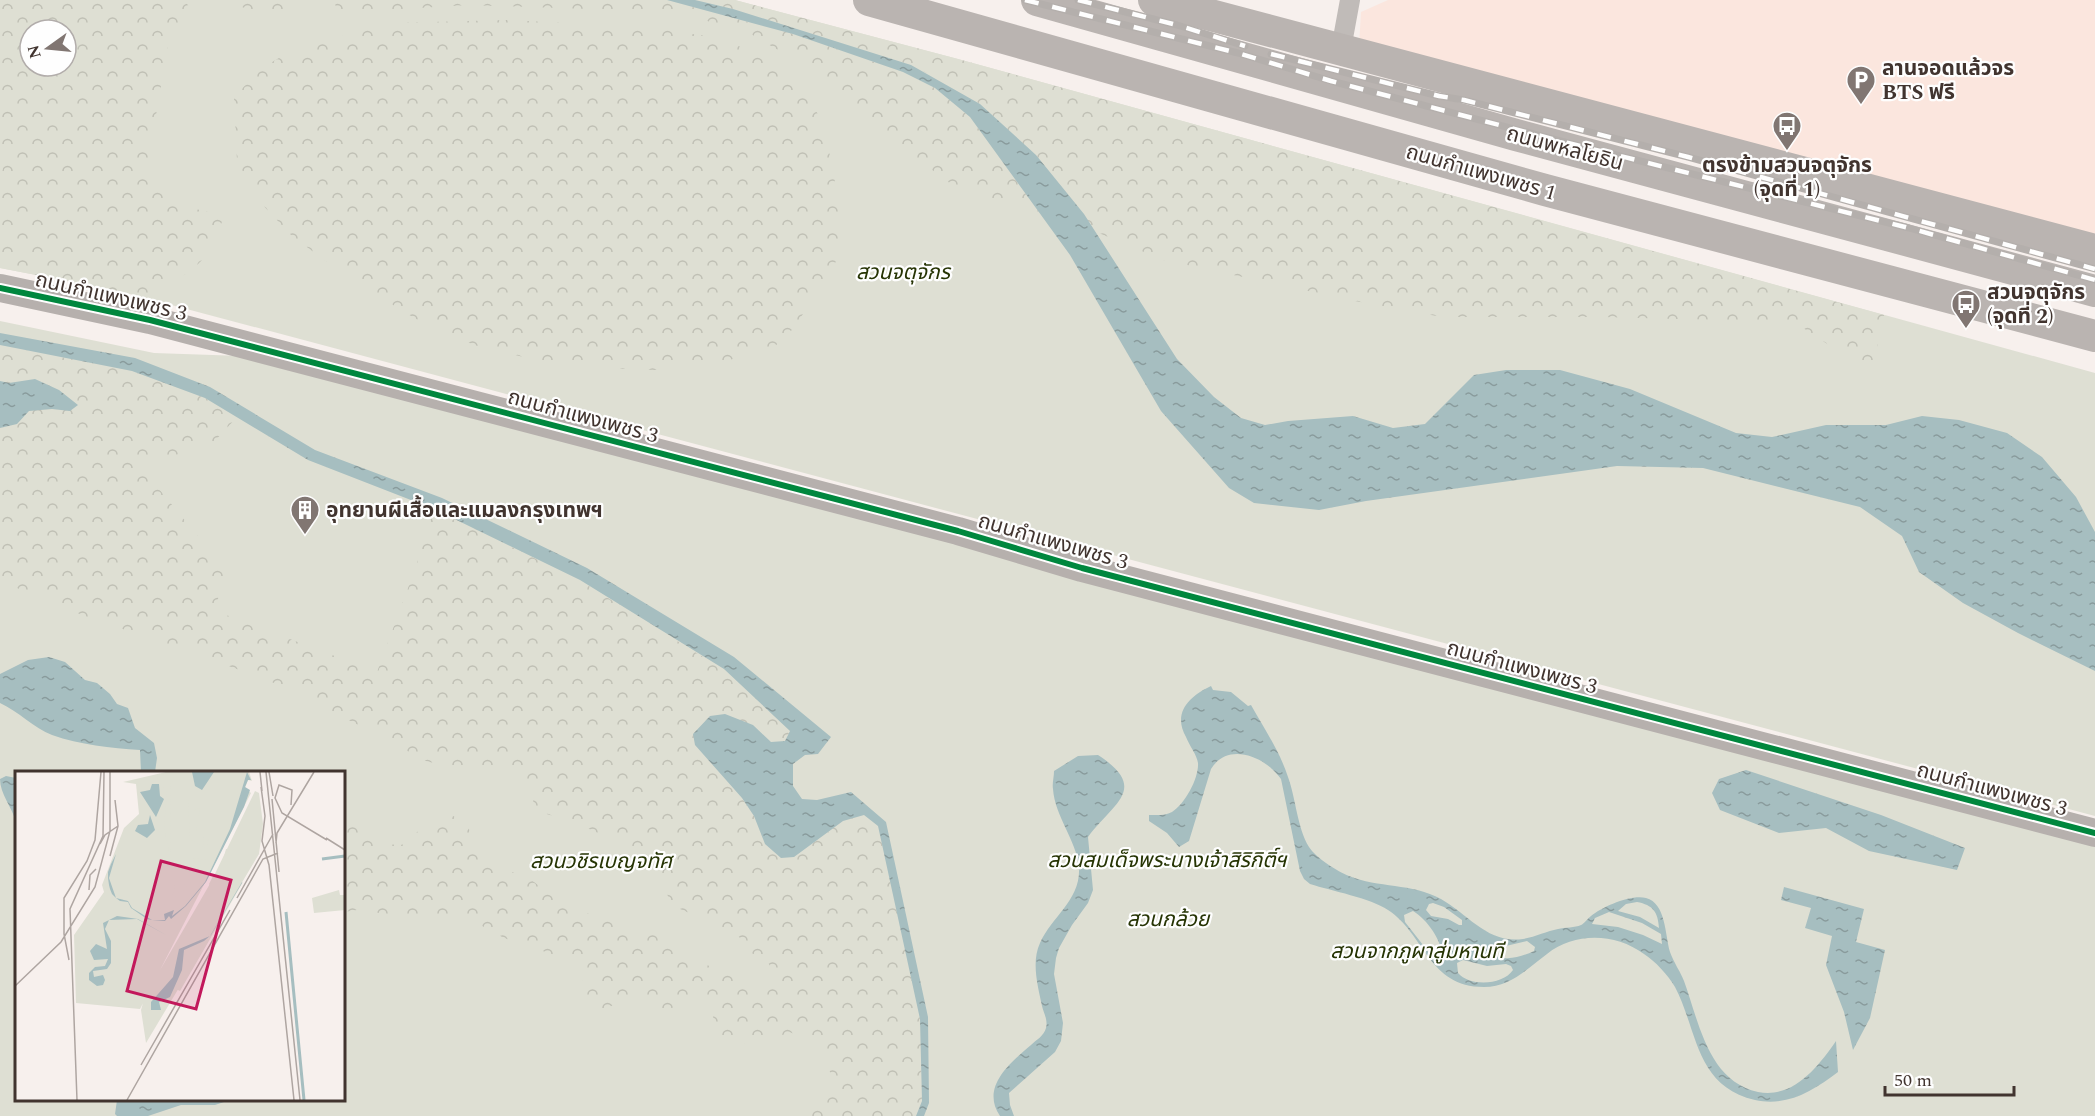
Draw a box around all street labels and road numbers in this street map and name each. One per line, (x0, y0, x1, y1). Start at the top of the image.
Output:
street label: ถนนพหลโยธิน (1503, 118, 1627, 180)
street label: ถนนกำแพงเพชร 1 (1402, 136, 1560, 210)
street label: ถนนกำแพงเพชร 3 (32, 264, 190, 330)
street label: ถนนกำแพงเพชร 3 (504, 381, 662, 453)
street label: ถนนกำแพงเพชร 3 (974, 505, 1132, 579)
street label: ถนนกำแพงเพชร 3 (1443, 632, 1601, 704)
street label: ถนนกำแพงเพชร 3 (1913, 754, 2071, 826)

